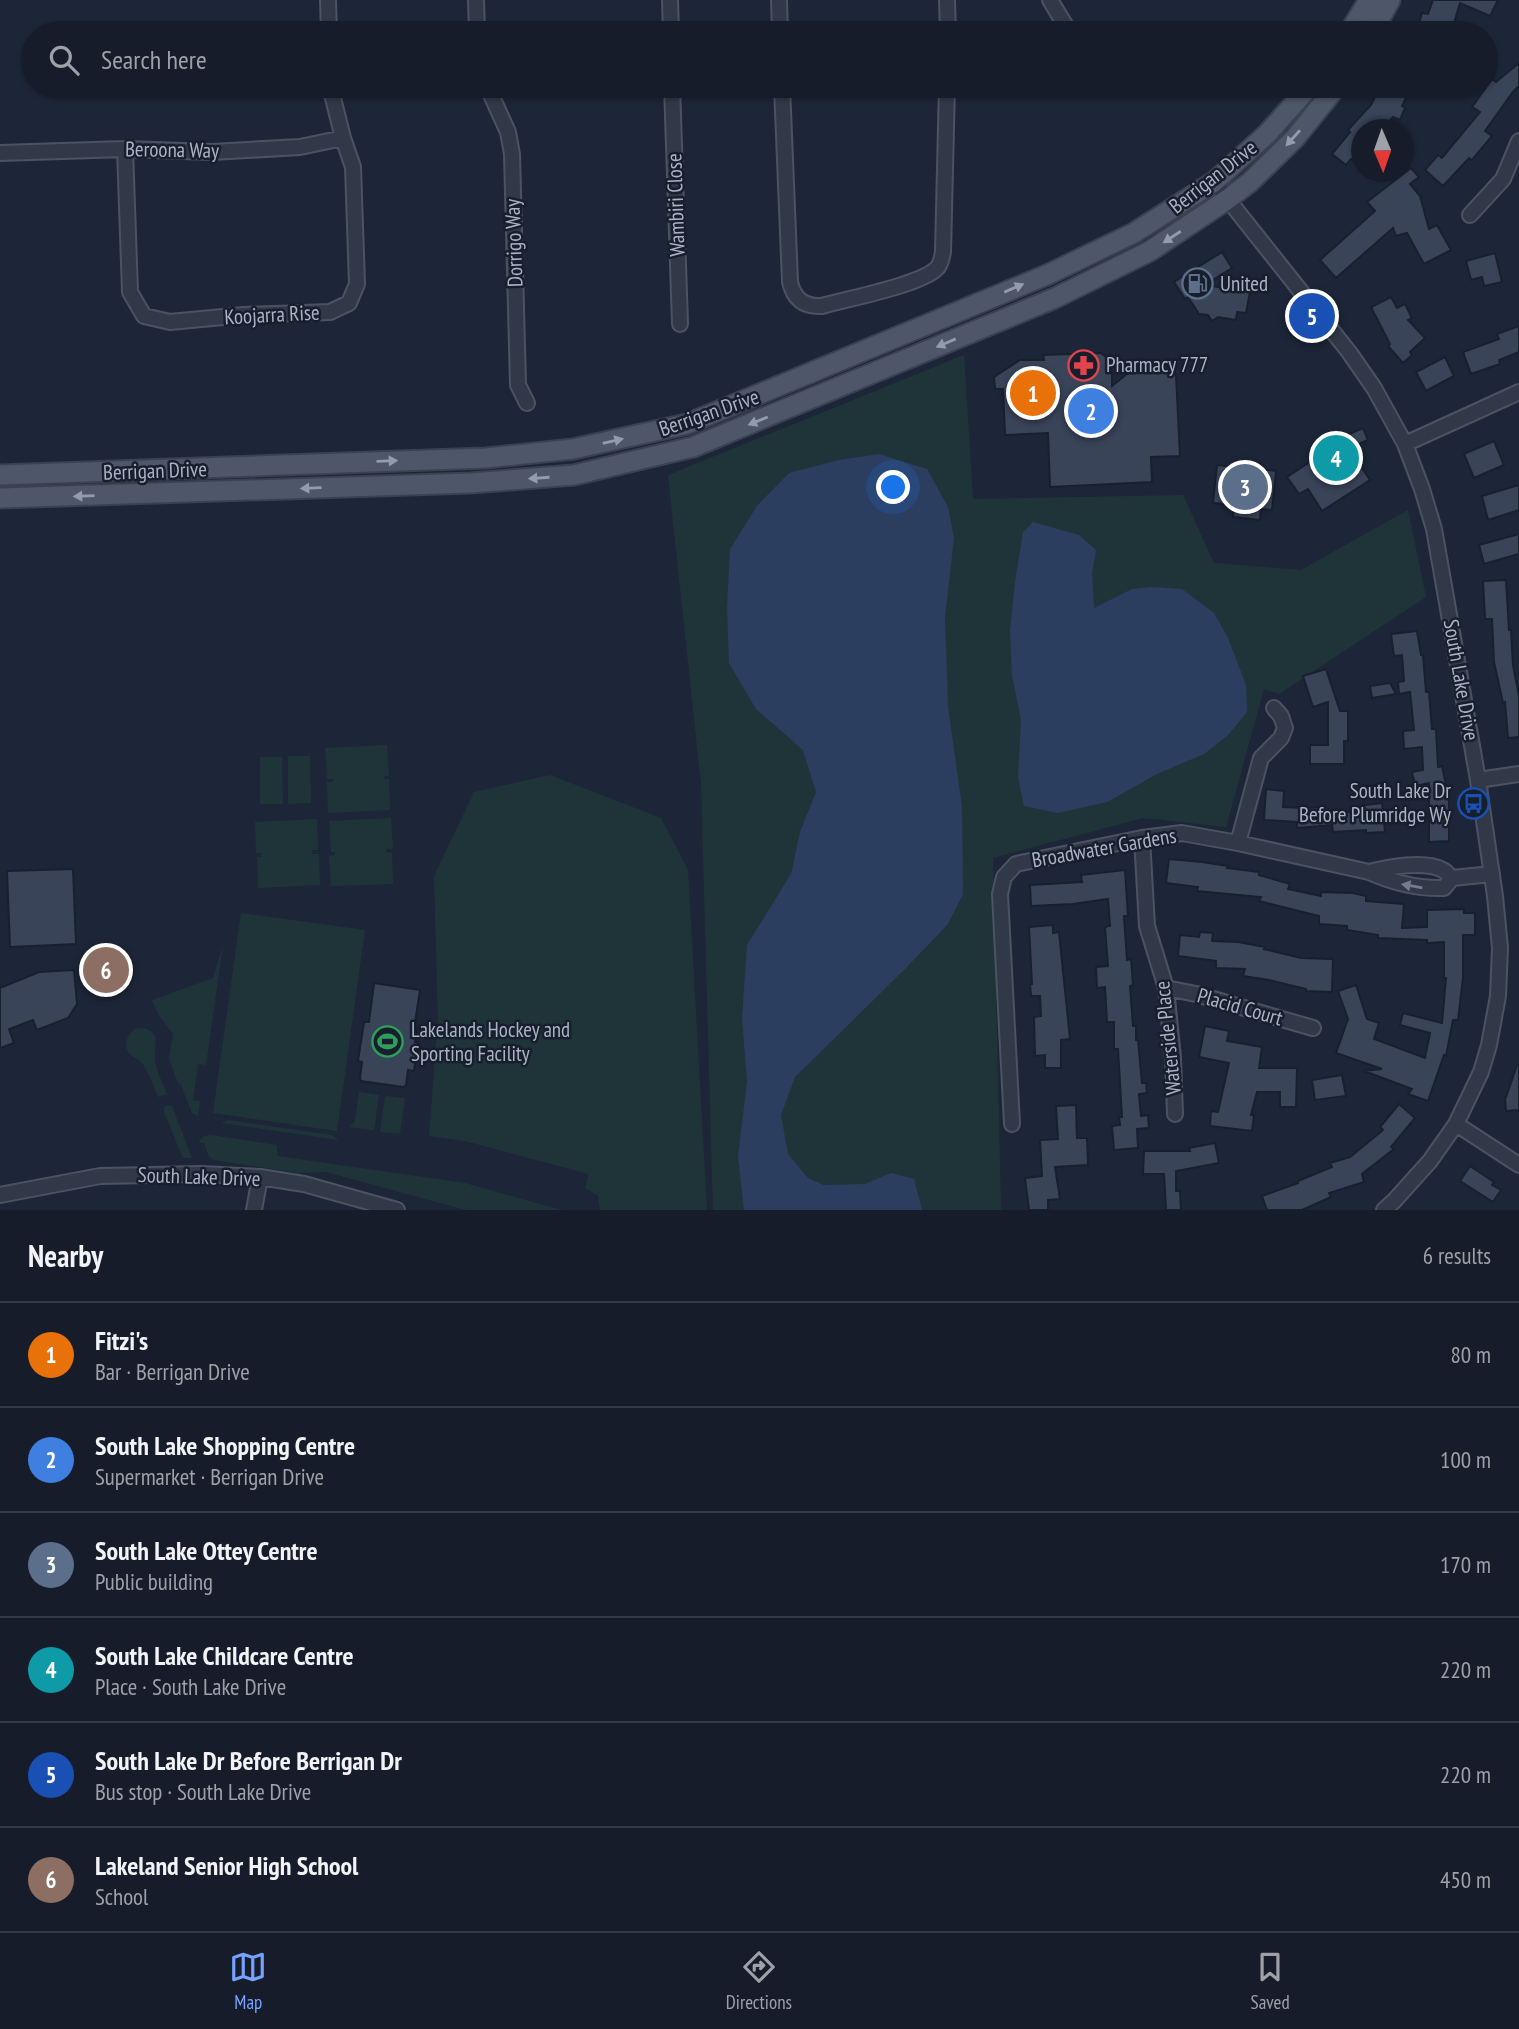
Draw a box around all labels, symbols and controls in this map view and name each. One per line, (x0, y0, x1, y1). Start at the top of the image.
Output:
search box (21, 21, 1498, 98)
icon: search (45, 41, 83, 79)
text: Search here (101, 43, 207, 76)
north arrow (1351, 119, 1414, 182)
one-way arrow (1286, 129, 1302, 146)
street label: Berrigan Drive (1163, 134, 1262, 219)
street label: Beroona Way (125, 135, 219, 164)
street label: Wambiri Close (660, 153, 691, 257)
street label: Dorrigo Way (498, 198, 529, 288)
one-way arrow (1162, 230, 1181, 243)
fuel station icon: United (1180, 267, 1214, 301)
place label: United (1220, 270, 1268, 297)
one-way arrow (1004, 282, 1024, 294)
pin: 5 (1289, 290, 1335, 342)
street label: Koojarra Rise (224, 299, 320, 330)
one-way arrow (936, 338, 957, 349)
pharmacy icon: Pharmacy 777 (1066, 348, 1100, 382)
place label: Pharmacy 777 (1106, 351, 1208, 378)
pin: 1 (1010, 367, 1056, 419)
street label: Berrigan Drive (655, 383, 762, 442)
pin: 2 (1068, 385, 1114, 437)
one-way arrow (747, 415, 768, 426)
pin: 4 (1313, 432, 1359, 484)
one-way arrow (602, 435, 624, 446)
street label: Berrigan Drive (103, 455, 207, 486)
one-way arrow (376, 456, 398, 467)
pin: 3 (1222, 461, 1268, 513)
your location (876, 470, 910, 504)
one-way arrow (527, 473, 549, 484)
one-way arrow (300, 483, 322, 494)
one-way arrow (73, 490, 95, 501)
street label: South Lake Drive (1438, 617, 1485, 743)
place label: South Lake Dr Before Plumridge Wy (1299, 777, 1451, 828)
bus stop icon: South Lake Dr Before Plumridge Wy (1457, 786, 1491, 820)
street label: Broadwater Gardens (1030, 822, 1178, 873)
one-way arrow (1401, 880, 1423, 891)
pin: 6 (83, 944, 129, 996)
street label: Waterside Place (1148, 980, 1187, 1096)
street label: Placid Court (1194, 981, 1286, 1032)
place label: Lakelands Hockey and Sporting Facility (411, 1016, 570, 1067)
sports icon: Lakelands Hockey and Sporting Facility (371, 1025, 405, 1059)
street label: South Lake Drive (137, 1161, 261, 1192)
text: Nearby (28, 1236, 103, 1275)
text: 6 results (1423, 1241, 1491, 1270)
text: Fitzi's (95, 1324, 148, 1357)
text: 1 (46, 1340, 57, 1369)
text: 80 m (1450, 1340, 1491, 1369)
text: Bar · Berrigan Drive (95, 1357, 250, 1386)
text: South Lake Shopping Centre (95, 1429, 355, 1462)
text: 2 (46, 1445, 57, 1474)
text: 100 m (1440, 1445, 1491, 1474)
text: Supermarket · Berrigan Drive (95, 1462, 324, 1491)
text: South Lake Ottey Centre (95, 1534, 318, 1567)
text: 3 (46, 1550, 57, 1579)
text: 170 m (1440, 1550, 1491, 1579)
text: Public building (95, 1567, 213, 1596)
text: South Lake Childcare Centre (95, 1639, 354, 1672)
text: 4 (46, 1655, 57, 1684)
text: 220 m (1440, 1655, 1491, 1684)
text: Place · South Lake Drive (95, 1672, 286, 1701)
text: South Lake Dr Before Berrigan Dr (95, 1744, 402, 1777)
text: 5 (46, 1760, 57, 1789)
text: 220 m (1440, 1760, 1491, 1789)
text: Bus stop · South Lake Drive (95, 1777, 311, 1806)
text: Lakeland Senior High School (95, 1849, 358, 1882)
text: 6 (46, 1865, 57, 1894)
text: 450 m (1440, 1865, 1491, 1894)
text: School (95, 1882, 148, 1911)
tab: Map (229, 1948, 267, 2014)
tab: Directions (726, 1948, 792, 2014)
tab: Saved (1251, 1948, 1290, 2014)

